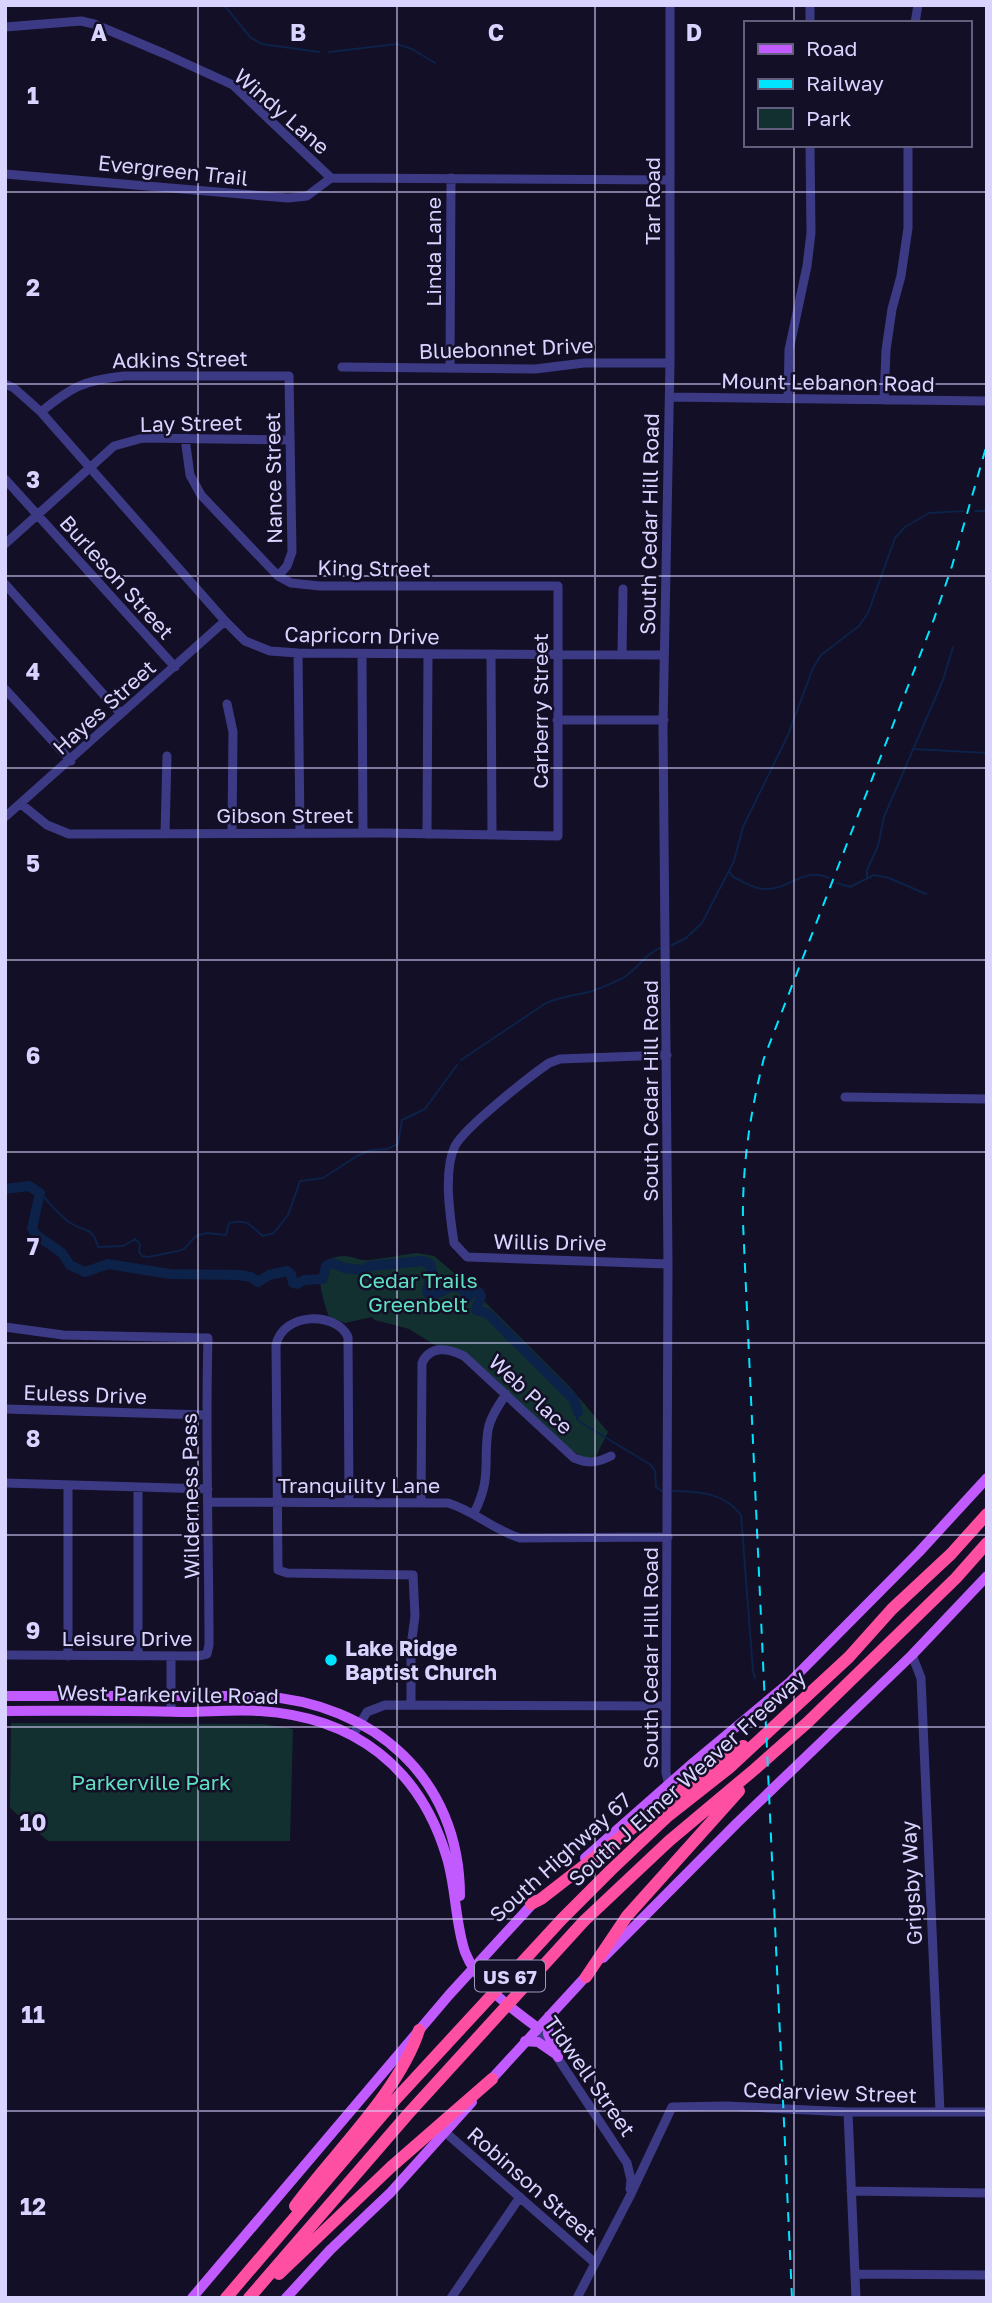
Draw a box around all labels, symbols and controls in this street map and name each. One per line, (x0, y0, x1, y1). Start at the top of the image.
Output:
text: A (91, 18, 108, 46)
text: B (290, 18, 306, 46)
text: C (488, 18, 504, 46)
text: D (686, 18, 702, 46)
legend (744, 21, 971, 147)
text: Road (806, 35, 857, 61)
street label: Windy Lane (229, 63, 335, 159)
text: Railway (806, 70, 884, 96)
text: 1 (27, 81, 39, 109)
text: Park (806, 105, 852, 131)
street label: Evergreen Trail (97, 149, 249, 191)
street label: Tar Road (639, 157, 665, 245)
street label: Linda Lane (420, 197, 446, 307)
text: 2 (26, 273, 40, 301)
street label: Bluebonnet Drive (418, 332, 594, 364)
street label: Adkins Street (112, 345, 248, 373)
street label: Mount Lebanon Road (721, 367, 935, 397)
street label: Lay Street (139, 409, 243, 437)
street label: Nance Street (259, 412, 287, 544)
street label: South Cedar Hill Road (634, 413, 664, 635)
text: 3 (26, 465, 40, 493)
street label: Burleson Street (55, 510, 179, 644)
street label: King Street (317, 554, 431, 582)
street label: Capricorn Drive (284, 621, 440, 649)
street label: Carberry Street (527, 633, 553, 789)
street label: Hayes Street (47, 654, 161, 760)
text: 4 (26, 657, 40, 685)
street label: Gibson Street (216, 802, 354, 828)
text: 5 (26, 849, 40, 877)
street label: South Cedar Hill Road (637, 980, 663, 1202)
text: 6 (26, 1041, 40, 1069)
street label: Willis Drive (493, 1228, 607, 1256)
text: 7 (27, 1232, 39, 1260)
park label: Cedar Trails Greenbelt (358, 1267, 478, 1317)
street label: Web Place (484, 1348, 578, 1440)
street label: Euless Drive (23, 1379, 147, 1409)
street label: Wilderness Pass (176, 1413, 204, 1579)
text: 8 (26, 1424, 40, 1452)
street label: Tranquility Lane (278, 1472, 440, 1498)
street label: South Cedar Hill Road (637, 1547, 663, 1769)
text: 9 (26, 1616, 40, 1644)
street label: Leisure Drive (62, 1625, 192, 1651)
place label: Lake Ridge Baptist Church (345, 1635, 497, 1685)
marker: Lake Ridge Baptist Church (323, 1652, 339, 1668)
street label: South J Elmer Weaver Freeway (563, 1664, 811, 1891)
street label: West Parkerville Road (57, 1679, 279, 1709)
park label: Parkerville Park (71, 1769, 231, 1795)
street label: South Highway 67 (484, 1787, 636, 1927)
text: 10 (20, 1808, 46, 1836)
street label: Grigsby Way (895, 1820, 927, 1946)
road number: US 67 (475, 1960, 545, 1992)
text: 11 (21, 2000, 45, 2028)
street label: Tidwell Street (539, 2011, 641, 2141)
street label: Cedarview Street (743, 2076, 917, 2108)
street label: Robinson Street (462, 2121, 602, 2247)
text: 12 (20, 2192, 46, 2220)

